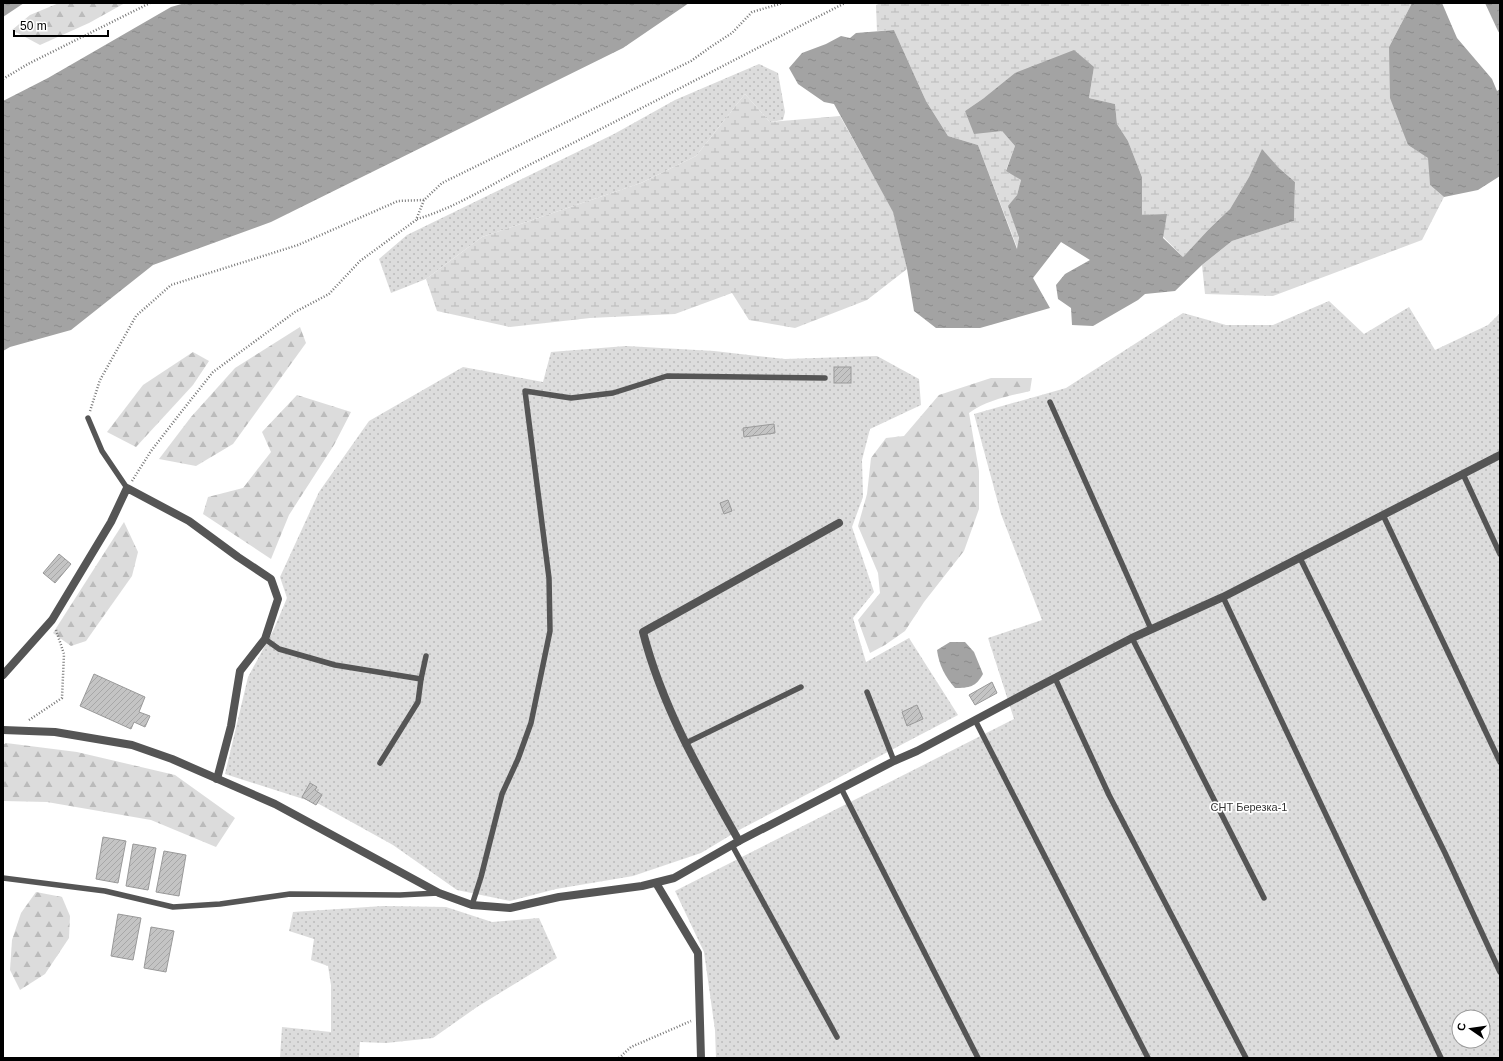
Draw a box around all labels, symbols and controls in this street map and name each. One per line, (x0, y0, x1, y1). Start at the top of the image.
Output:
scale bar (14, 12, 108, 38)
text: 50 m (20, 19, 47, 33)
park label: СНТ Березка-1 (1211, 801, 1288, 813)
north arrow (1451, 1009, 1491, 1049)
text: С (1455, 1021, 1468, 1032)

